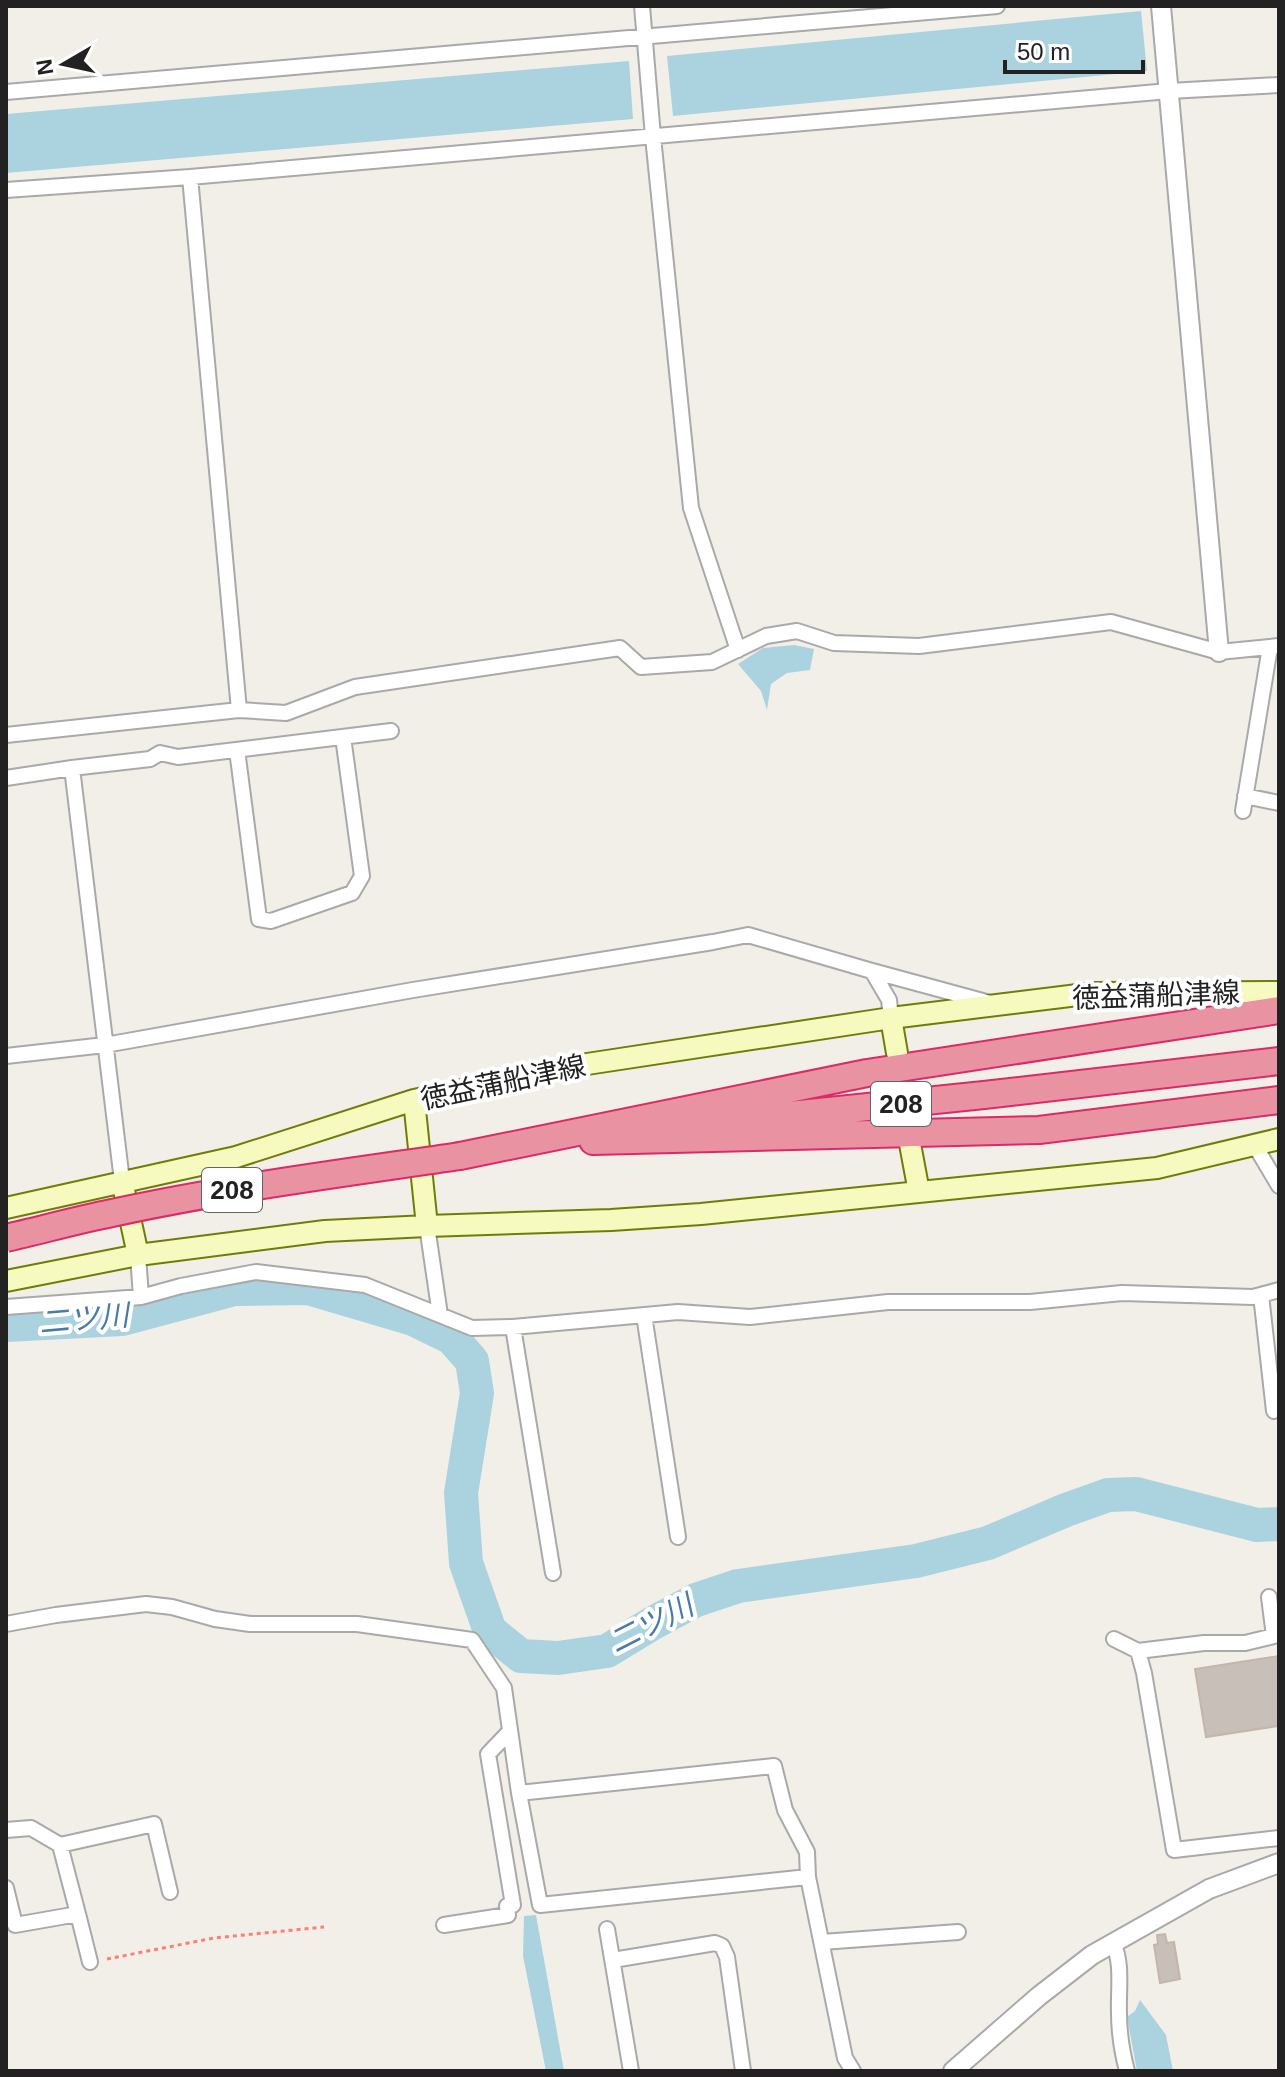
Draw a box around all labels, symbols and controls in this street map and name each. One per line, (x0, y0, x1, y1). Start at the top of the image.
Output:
north arrow (24, 24, 104, 104)
scale bar (1005, 24, 1143, 74)
text: 50 m (1017, 38, 1070, 65)
text: N (31, 57, 58, 77)
street label: 徳益蒲船津線 (1072, 977, 1241, 1014)
street label: 徳益蒲船津線 (418, 1050, 588, 1115)
road number: 208 (871, 1082, 931, 1126)
road number: 208 (202, 1168, 262, 1212)
water label: 二ツ川 (38, 1298, 133, 1339)
water label: 二ツ川 (603, 1587, 701, 1659)

